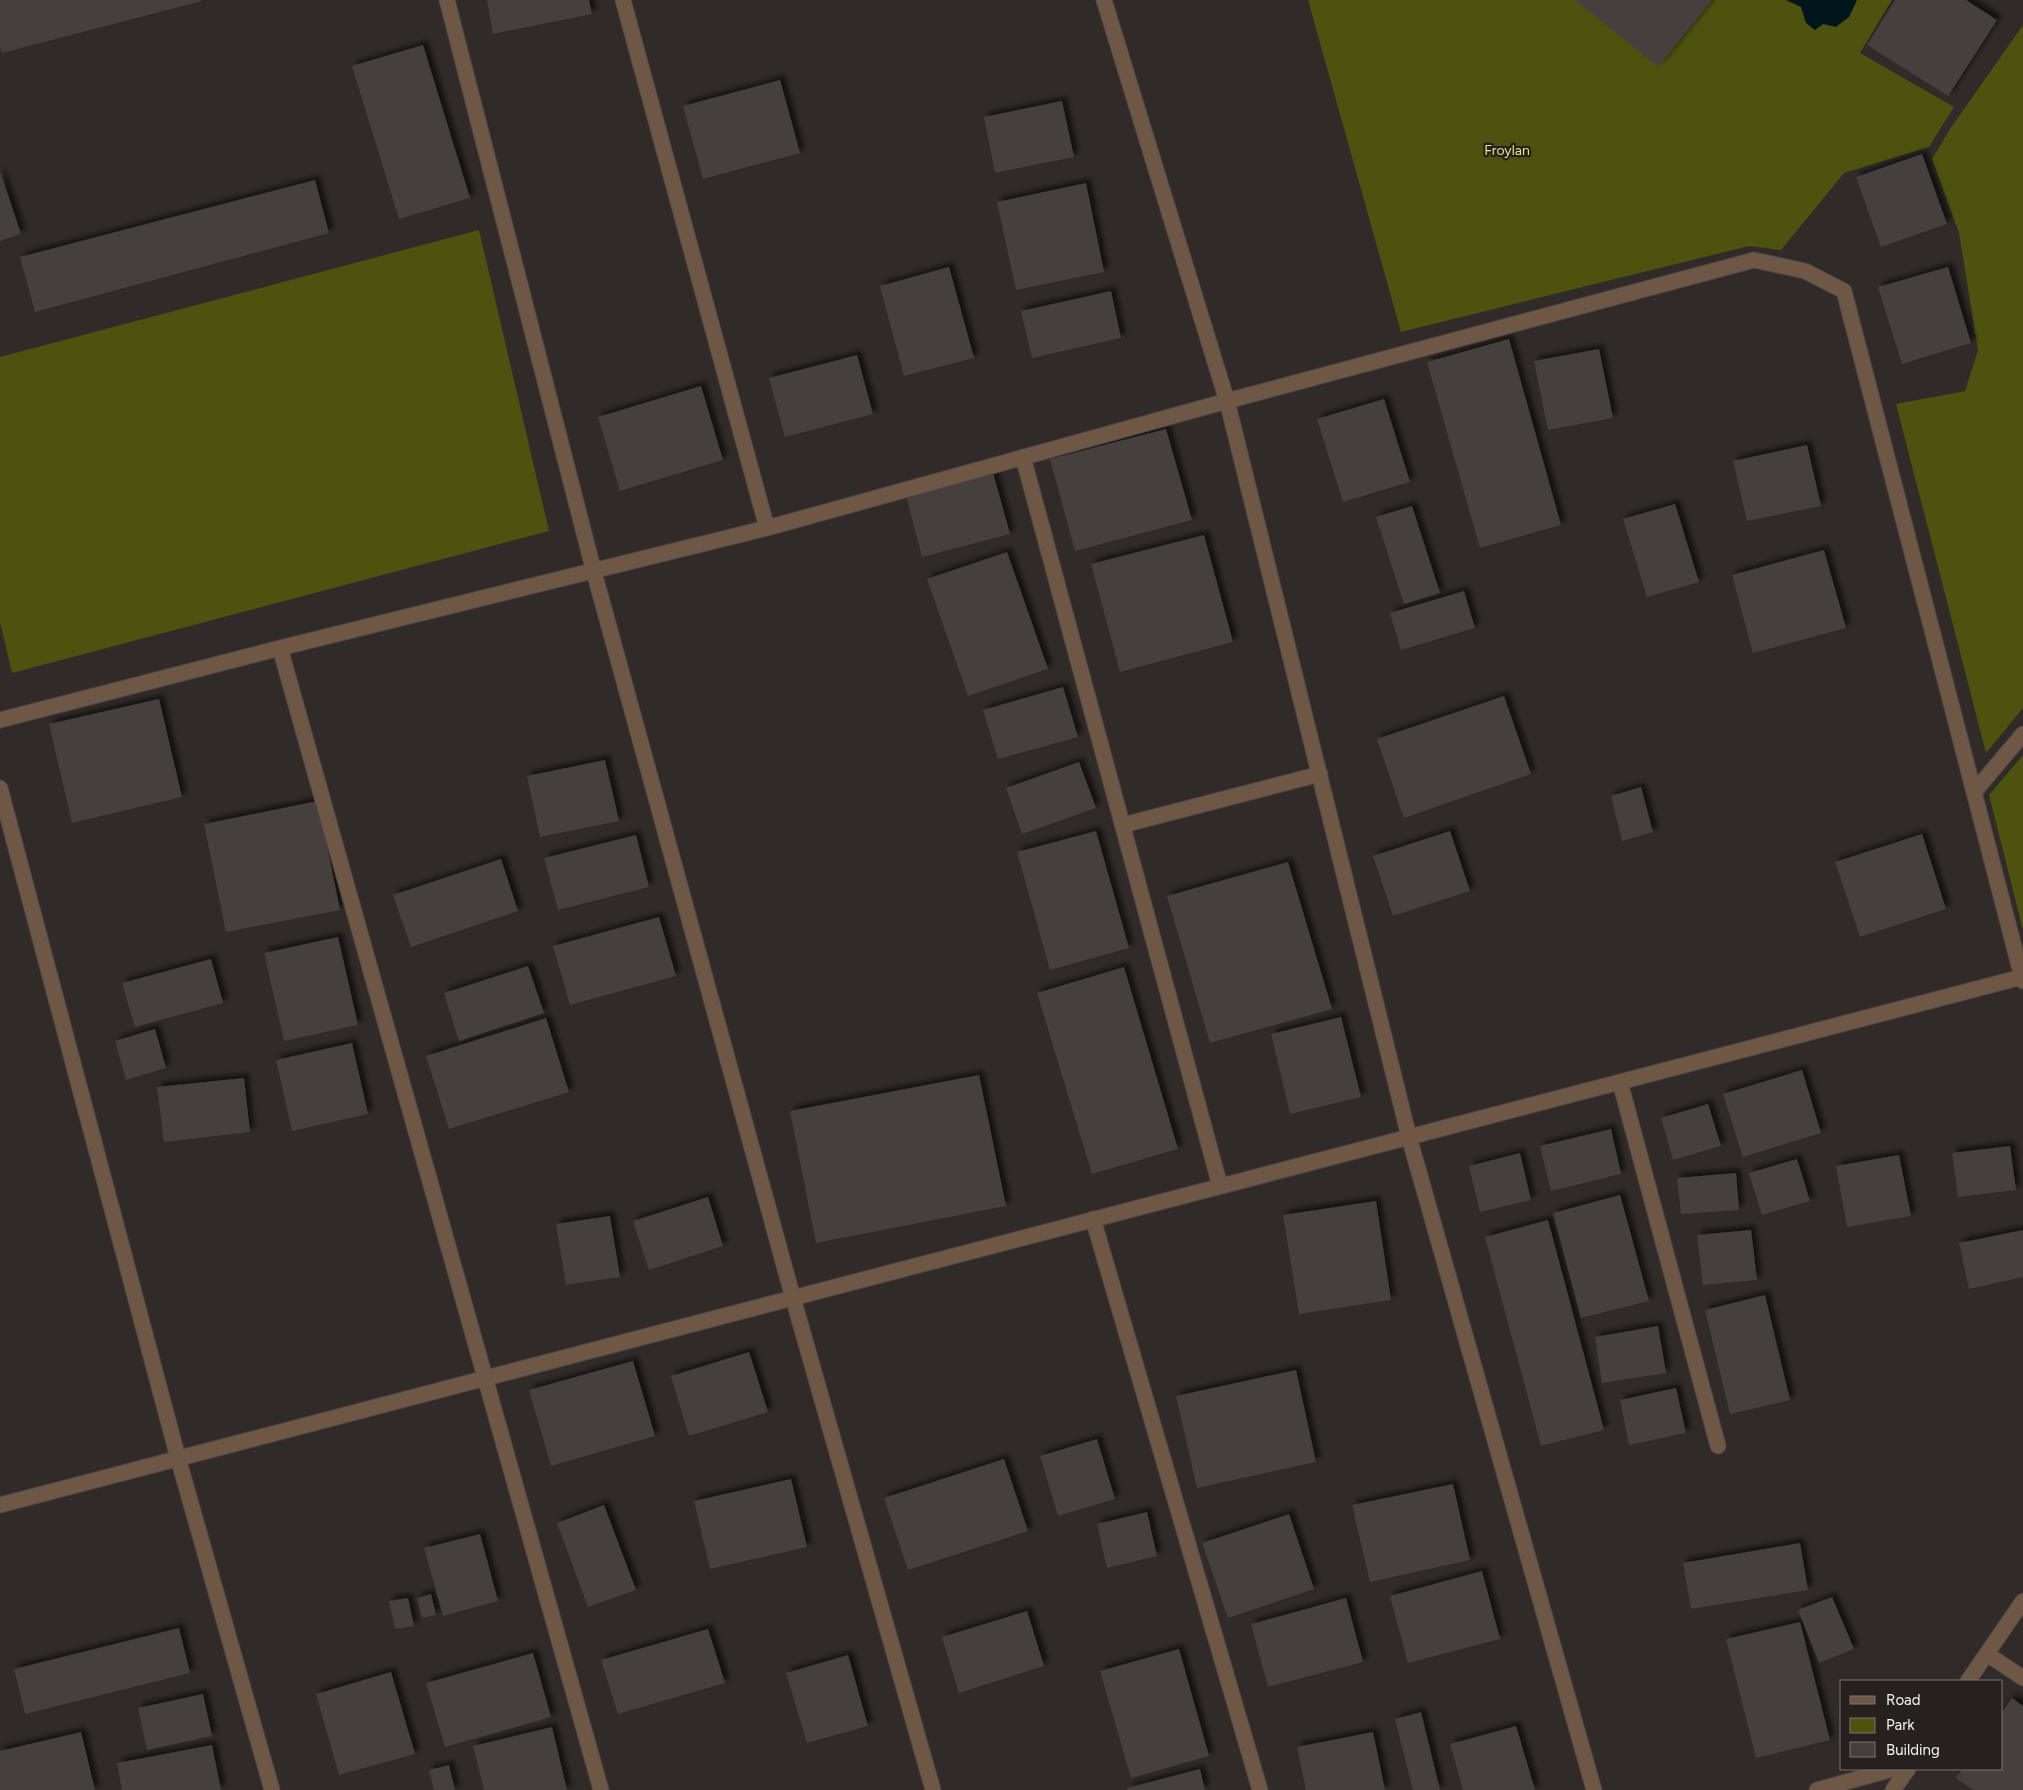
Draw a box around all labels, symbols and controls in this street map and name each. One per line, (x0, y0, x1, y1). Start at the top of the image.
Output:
park label: Froylan (1484, 142, 1530, 159)
legend (1840, 1680, 2003, 1770)
text: Road (1886, 1691, 1921, 1709)
text: Park (1886, 1716, 1915, 1734)
text: Building (1886, 1741, 1940, 1759)

